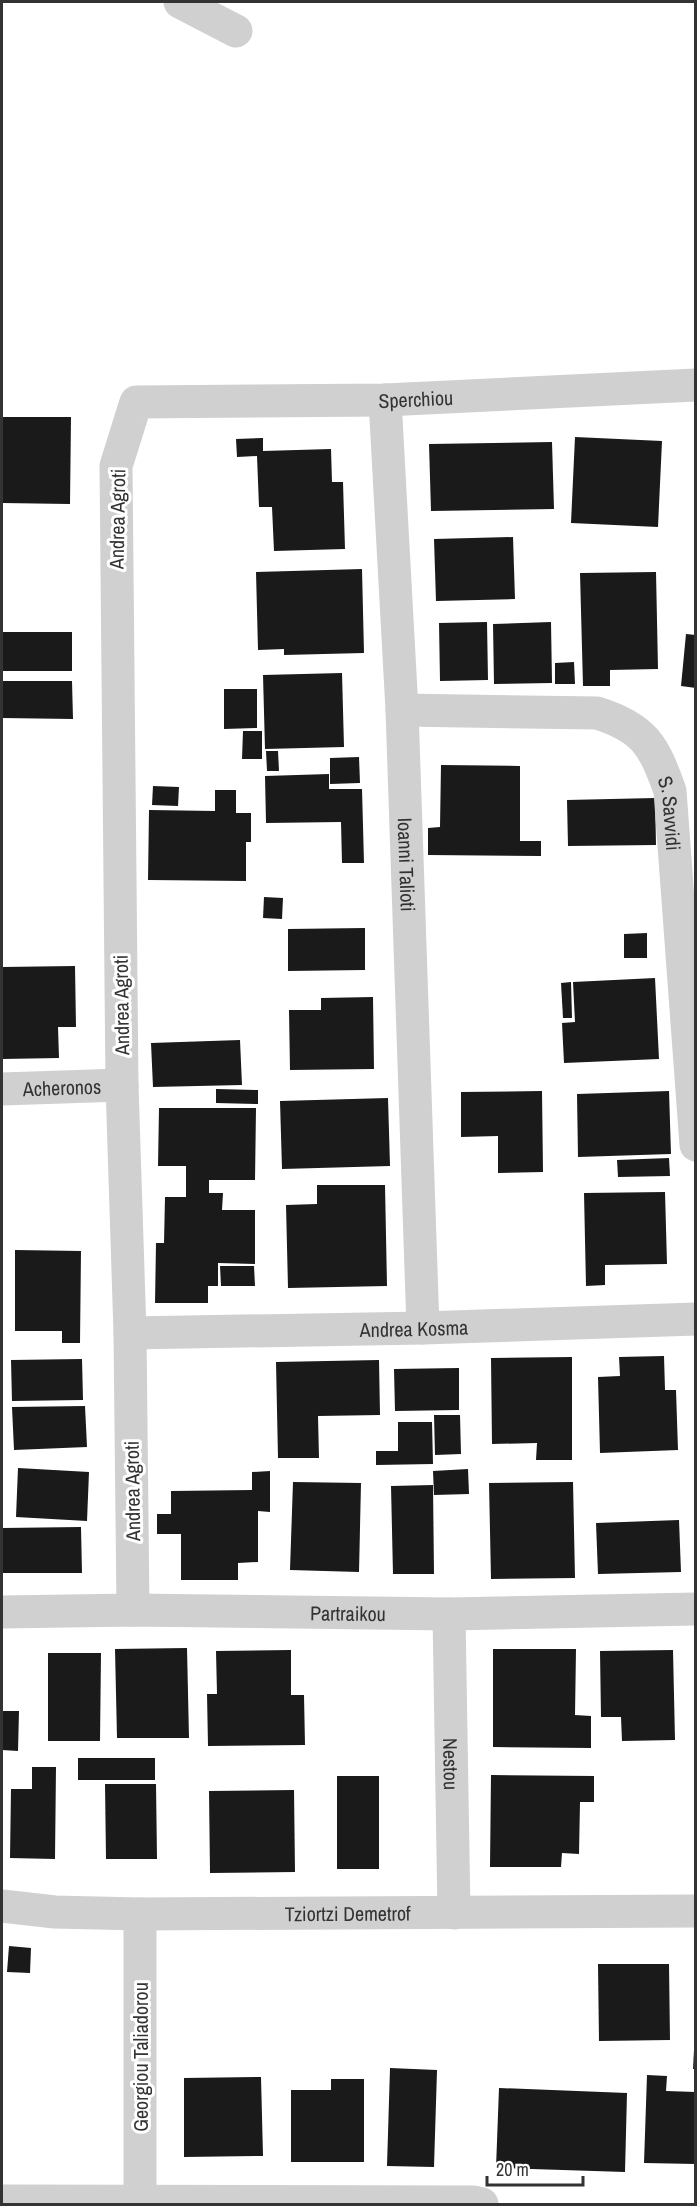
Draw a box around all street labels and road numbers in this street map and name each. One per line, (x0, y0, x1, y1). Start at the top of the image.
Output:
street label: Sperchiou (378, 383, 454, 414)
street label: Andrea Agroti (103, 469, 131, 570)
street label: S. Savvidi (652, 772, 688, 851)
street label: Ioanni Talioti (392, 817, 422, 912)
street label: Andrea Agroti (107, 955, 135, 1056)
street label: Acheronos (21, 1072, 102, 1102)
street label: Andrea Kosma (358, 1313, 469, 1343)
street label: Andrea Agroti (118, 1441, 146, 1542)
street label: Partraikou (310, 1599, 386, 1627)
street label: Nestou (438, 1738, 465, 1790)
street label: Tziortzi Demetrof (285, 1899, 411, 1927)
street label: Georgiou Taliadorou (127, 1982, 154, 2132)

